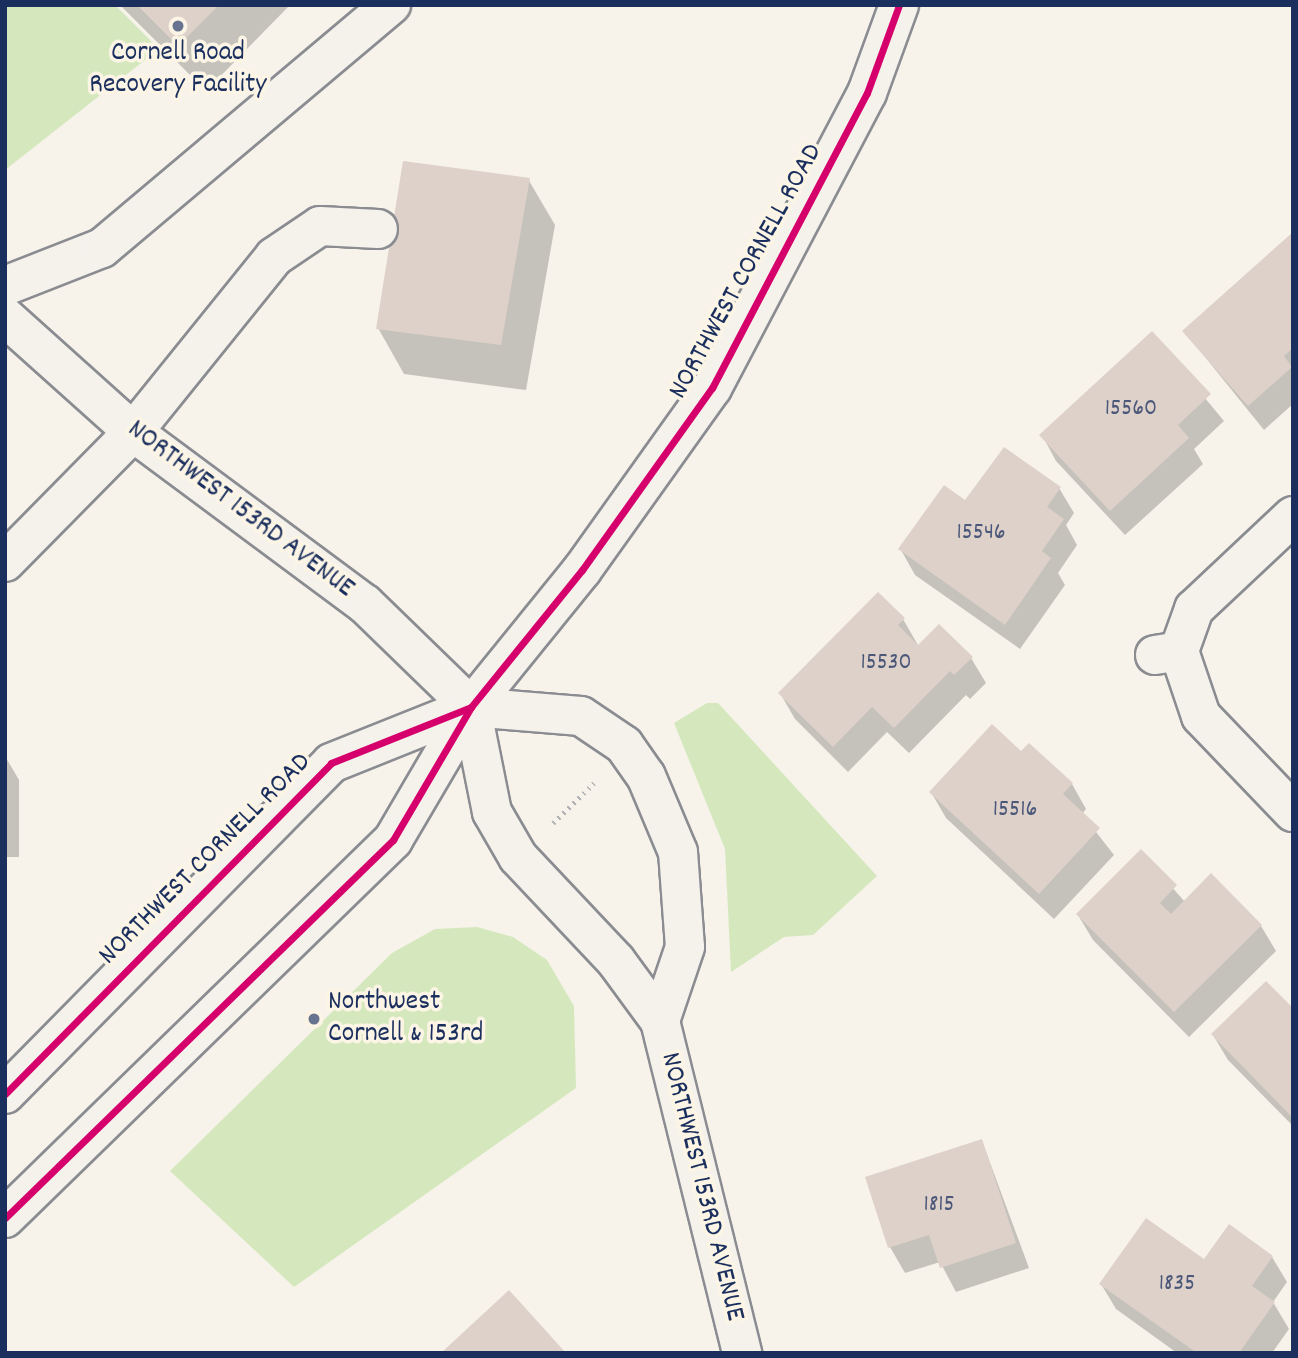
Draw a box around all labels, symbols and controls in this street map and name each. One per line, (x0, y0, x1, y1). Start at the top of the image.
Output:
marker: Cornell Road Recovery Facility (170, 18, 186, 34)
place label: Cornell Road Recovery Facility (89, 37, 267, 103)
street label: NORTHWEST CORNELL ROAD (663, 138, 831, 406)
house number: 15560 (1105, 396, 1157, 424)
street label: NORTHWEST 153RD AVENUE (120, 414, 360, 606)
house number: 15546 (956, 520, 1006, 548)
house number: 15530 (860, 650, 912, 678)
street label: NORTHWEST CORNELL ROAD (93, 747, 319, 973)
house number: 15516 (993, 797, 1037, 825)
place label: Northwest Cornell & 153rd (328, 986, 483, 1052)
marker: Northwest Cornell & 153rd (306, 1011, 322, 1027)
street label: NORTHWEST 153RD AVENUE (651, 1049, 751, 1325)
house number: 1815 (923, 1192, 955, 1220)
house number: 1835 (1159, 1271, 1195, 1299)

